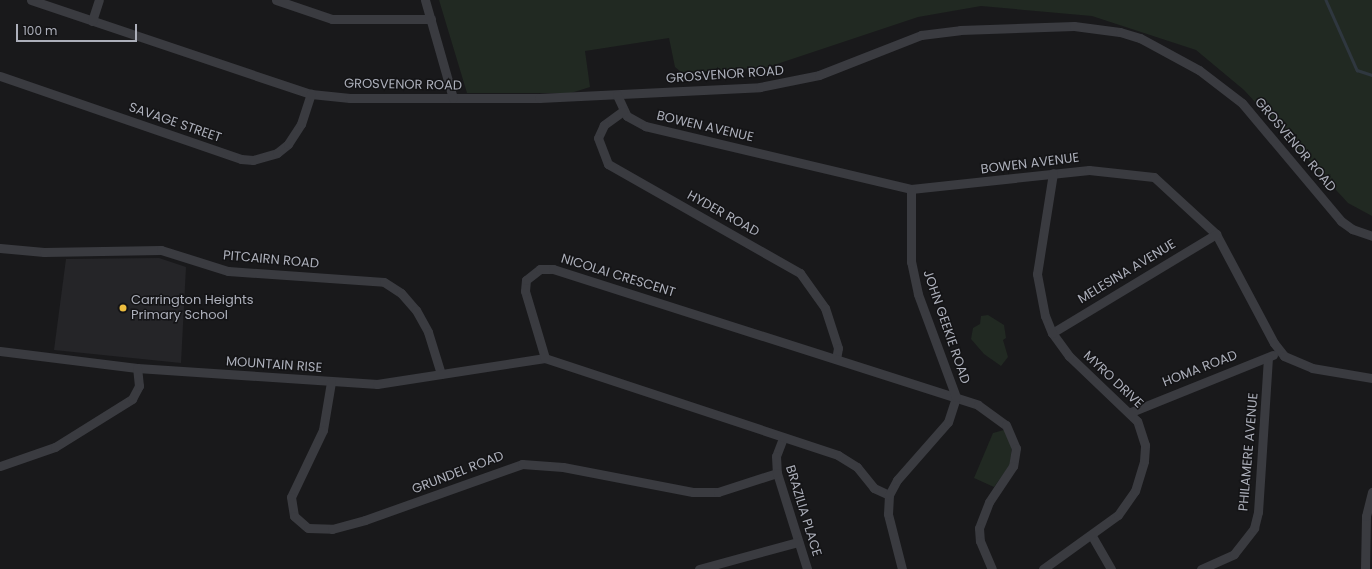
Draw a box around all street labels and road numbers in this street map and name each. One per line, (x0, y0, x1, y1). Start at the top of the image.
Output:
street label: GROSVENOR ROAD (666, 63, 784, 87)
street label: GROSVENOR ROAD (344, 76, 462, 94)
street label: GROSVENOR ROAD (1251, 95, 1339, 195)
street label: SAVAGE STREET (127, 100, 223, 146)
street label: BOWEN AVENUE (655, 108, 755, 146)
street label: BOWEN AVENUE (980, 150, 1080, 178)
street label: HYDER ROAD (684, 188, 762, 240)
street label: MELESINA AVENUE (1075, 237, 1179, 307)
street label: PITCAIRN ROAD (222, 248, 320, 272)
street label: NICOLAI CRESCENT (559, 251, 677, 301)
street label: JOHN GEEKIE ROAD (919, 268, 973, 386)
street label: MYRO DRIVE (1080, 348, 1146, 412)
street label: HOMA ROAD (1160, 348, 1240, 390)
street label: MOUNTAIN RISE (225, 354, 323, 376)
street label: PHILAMERE AVENUE (1236, 392, 1262, 512)
street label: GRUNDEL ROAD (410, 448, 506, 498)
street label: BRAZILIA PLACE (782, 464, 824, 558)

